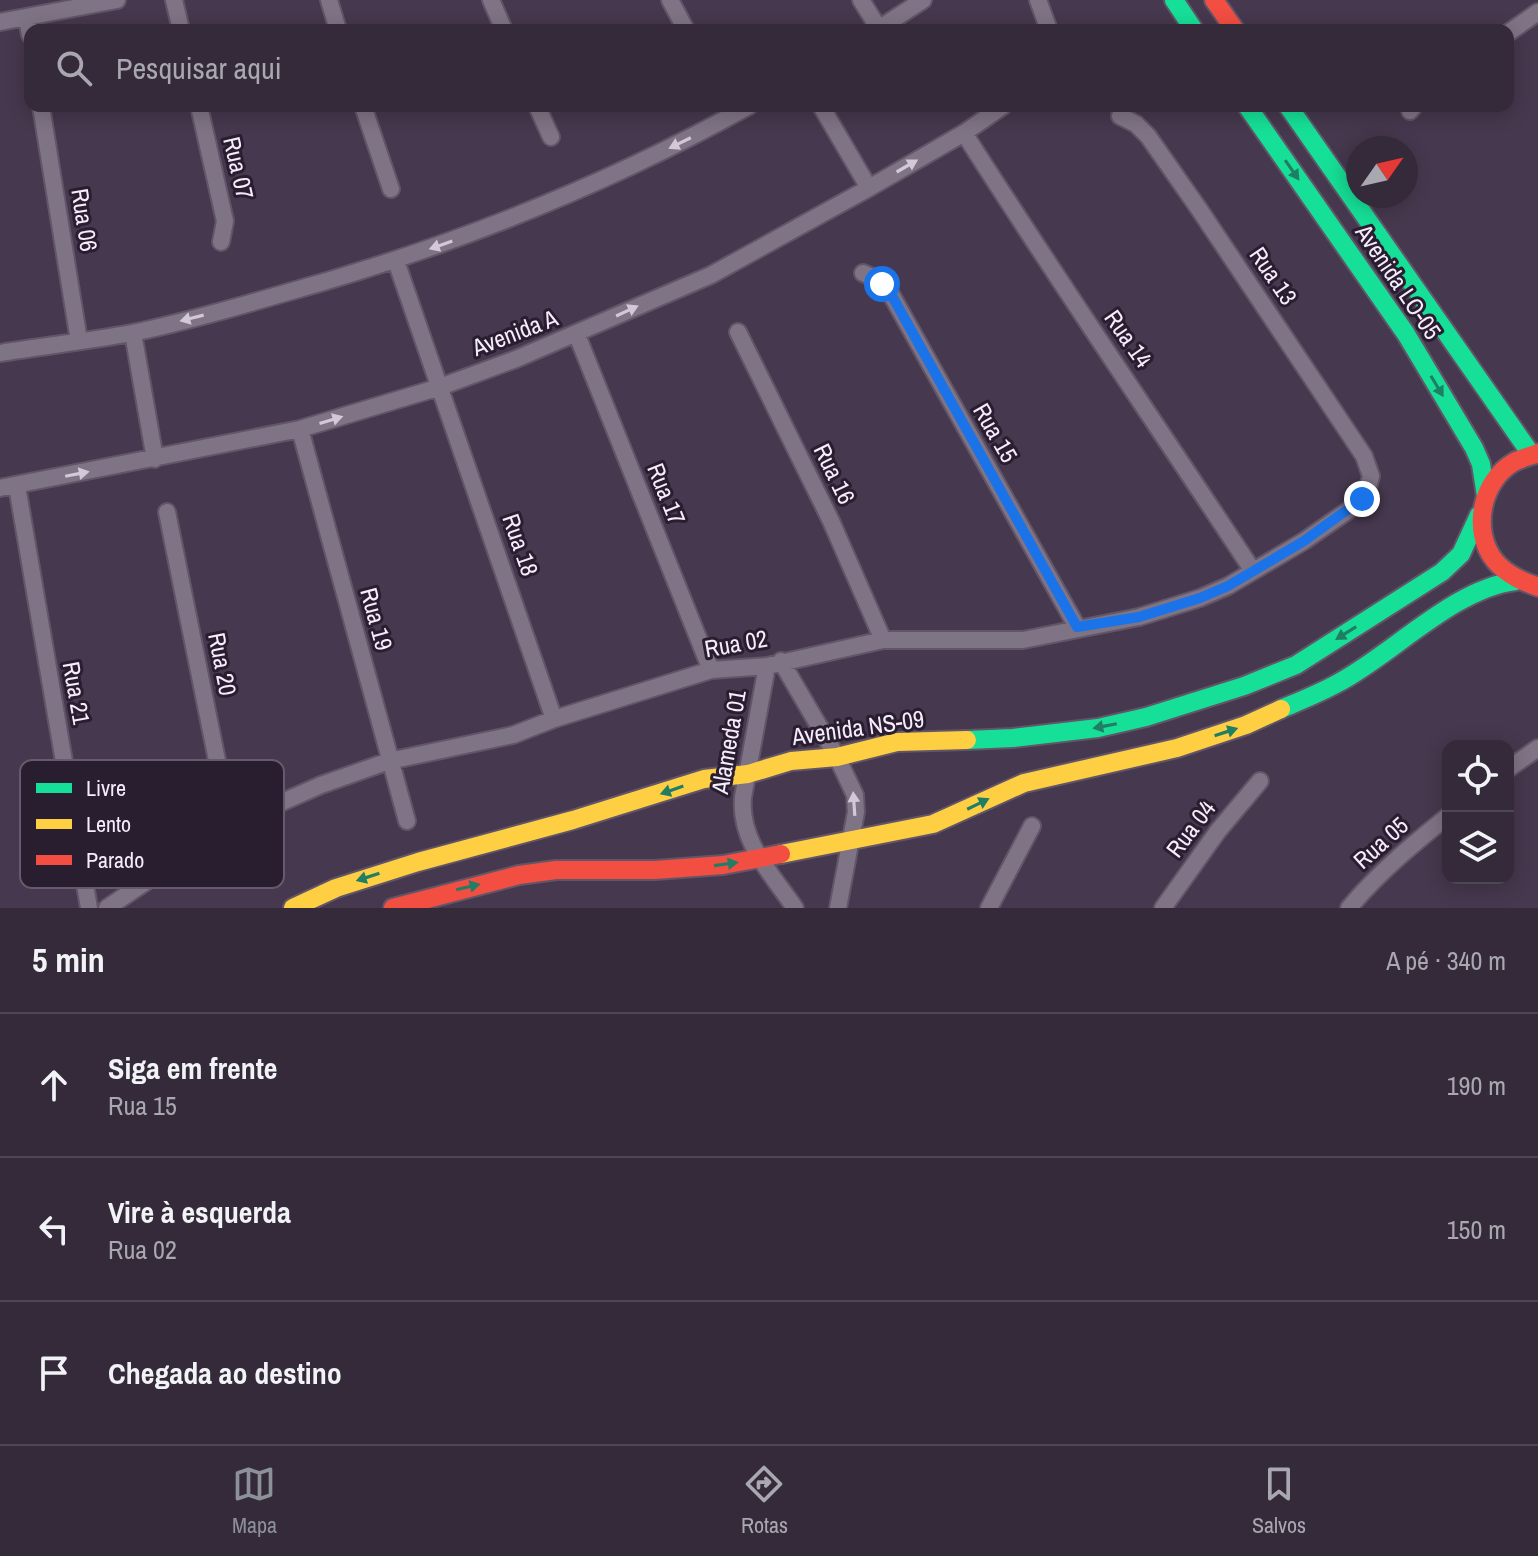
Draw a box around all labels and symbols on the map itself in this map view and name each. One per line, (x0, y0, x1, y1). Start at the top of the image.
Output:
street label: Rua 07 (216, 133, 262, 202)
one-way arrow (668, 136, 692, 150)
north arrow (1346, 136, 1418, 208)
one-way arrow (896, 159, 918, 173)
one-way arrow (1284, 160, 1299, 181)
street label: Rua 06 (64, 186, 106, 254)
street label: Avenida LO-05 (1348, 217, 1449, 345)
one-way arrow (429, 239, 453, 252)
street label: Rua 13 (1243, 240, 1305, 311)
route start (864, 266, 900, 302)
street label: Avenida A (466, 301, 563, 363)
street label: Rua 14 (1098, 303, 1160, 374)
one-way arrow (615, 304, 639, 318)
one-way arrow (179, 312, 204, 325)
one-way arrow (1430, 375, 1444, 397)
street label: Rua 15 (966, 397, 1026, 468)
one-way arrow (319, 413, 343, 426)
street label: Rua 16 (807, 438, 863, 509)
street label: Rua 17 (640, 458, 694, 529)
one-way arrow (64, 467, 89, 480)
route end (1344, 481, 1380, 517)
street label: Rua 18 (495, 509, 546, 580)
street label: Rua 19 (353, 584, 401, 654)
street label: Rua 02 (702, 622, 770, 664)
one-way arrow (1335, 626, 1356, 641)
street label: Rua 20 (201, 630, 245, 698)
street label: Rua 21 (56, 659, 98, 727)
street label: Alameda 01 (703, 687, 753, 797)
street label: Avenida NS-09 (789, 702, 926, 752)
one-way arrow (1092, 720, 1117, 733)
one-way arrow (1215, 725, 1239, 737)
legend (20, 760, 284, 888)
text: Livre (86, 773, 126, 803)
one-way arrow (659, 784, 683, 796)
one-way arrow (847, 791, 860, 816)
street label: Rua 04 (1158, 793, 1222, 863)
one-way arrow (966, 797, 989, 811)
text: Lento (86, 809, 131, 839)
street label: Rua 05 (1346, 809, 1415, 875)
text: Parado (86, 845, 144, 875)
one-way arrow (714, 857, 739, 870)
one-way arrow (356, 872, 380, 884)
one-way arrow (455, 880, 480, 893)

